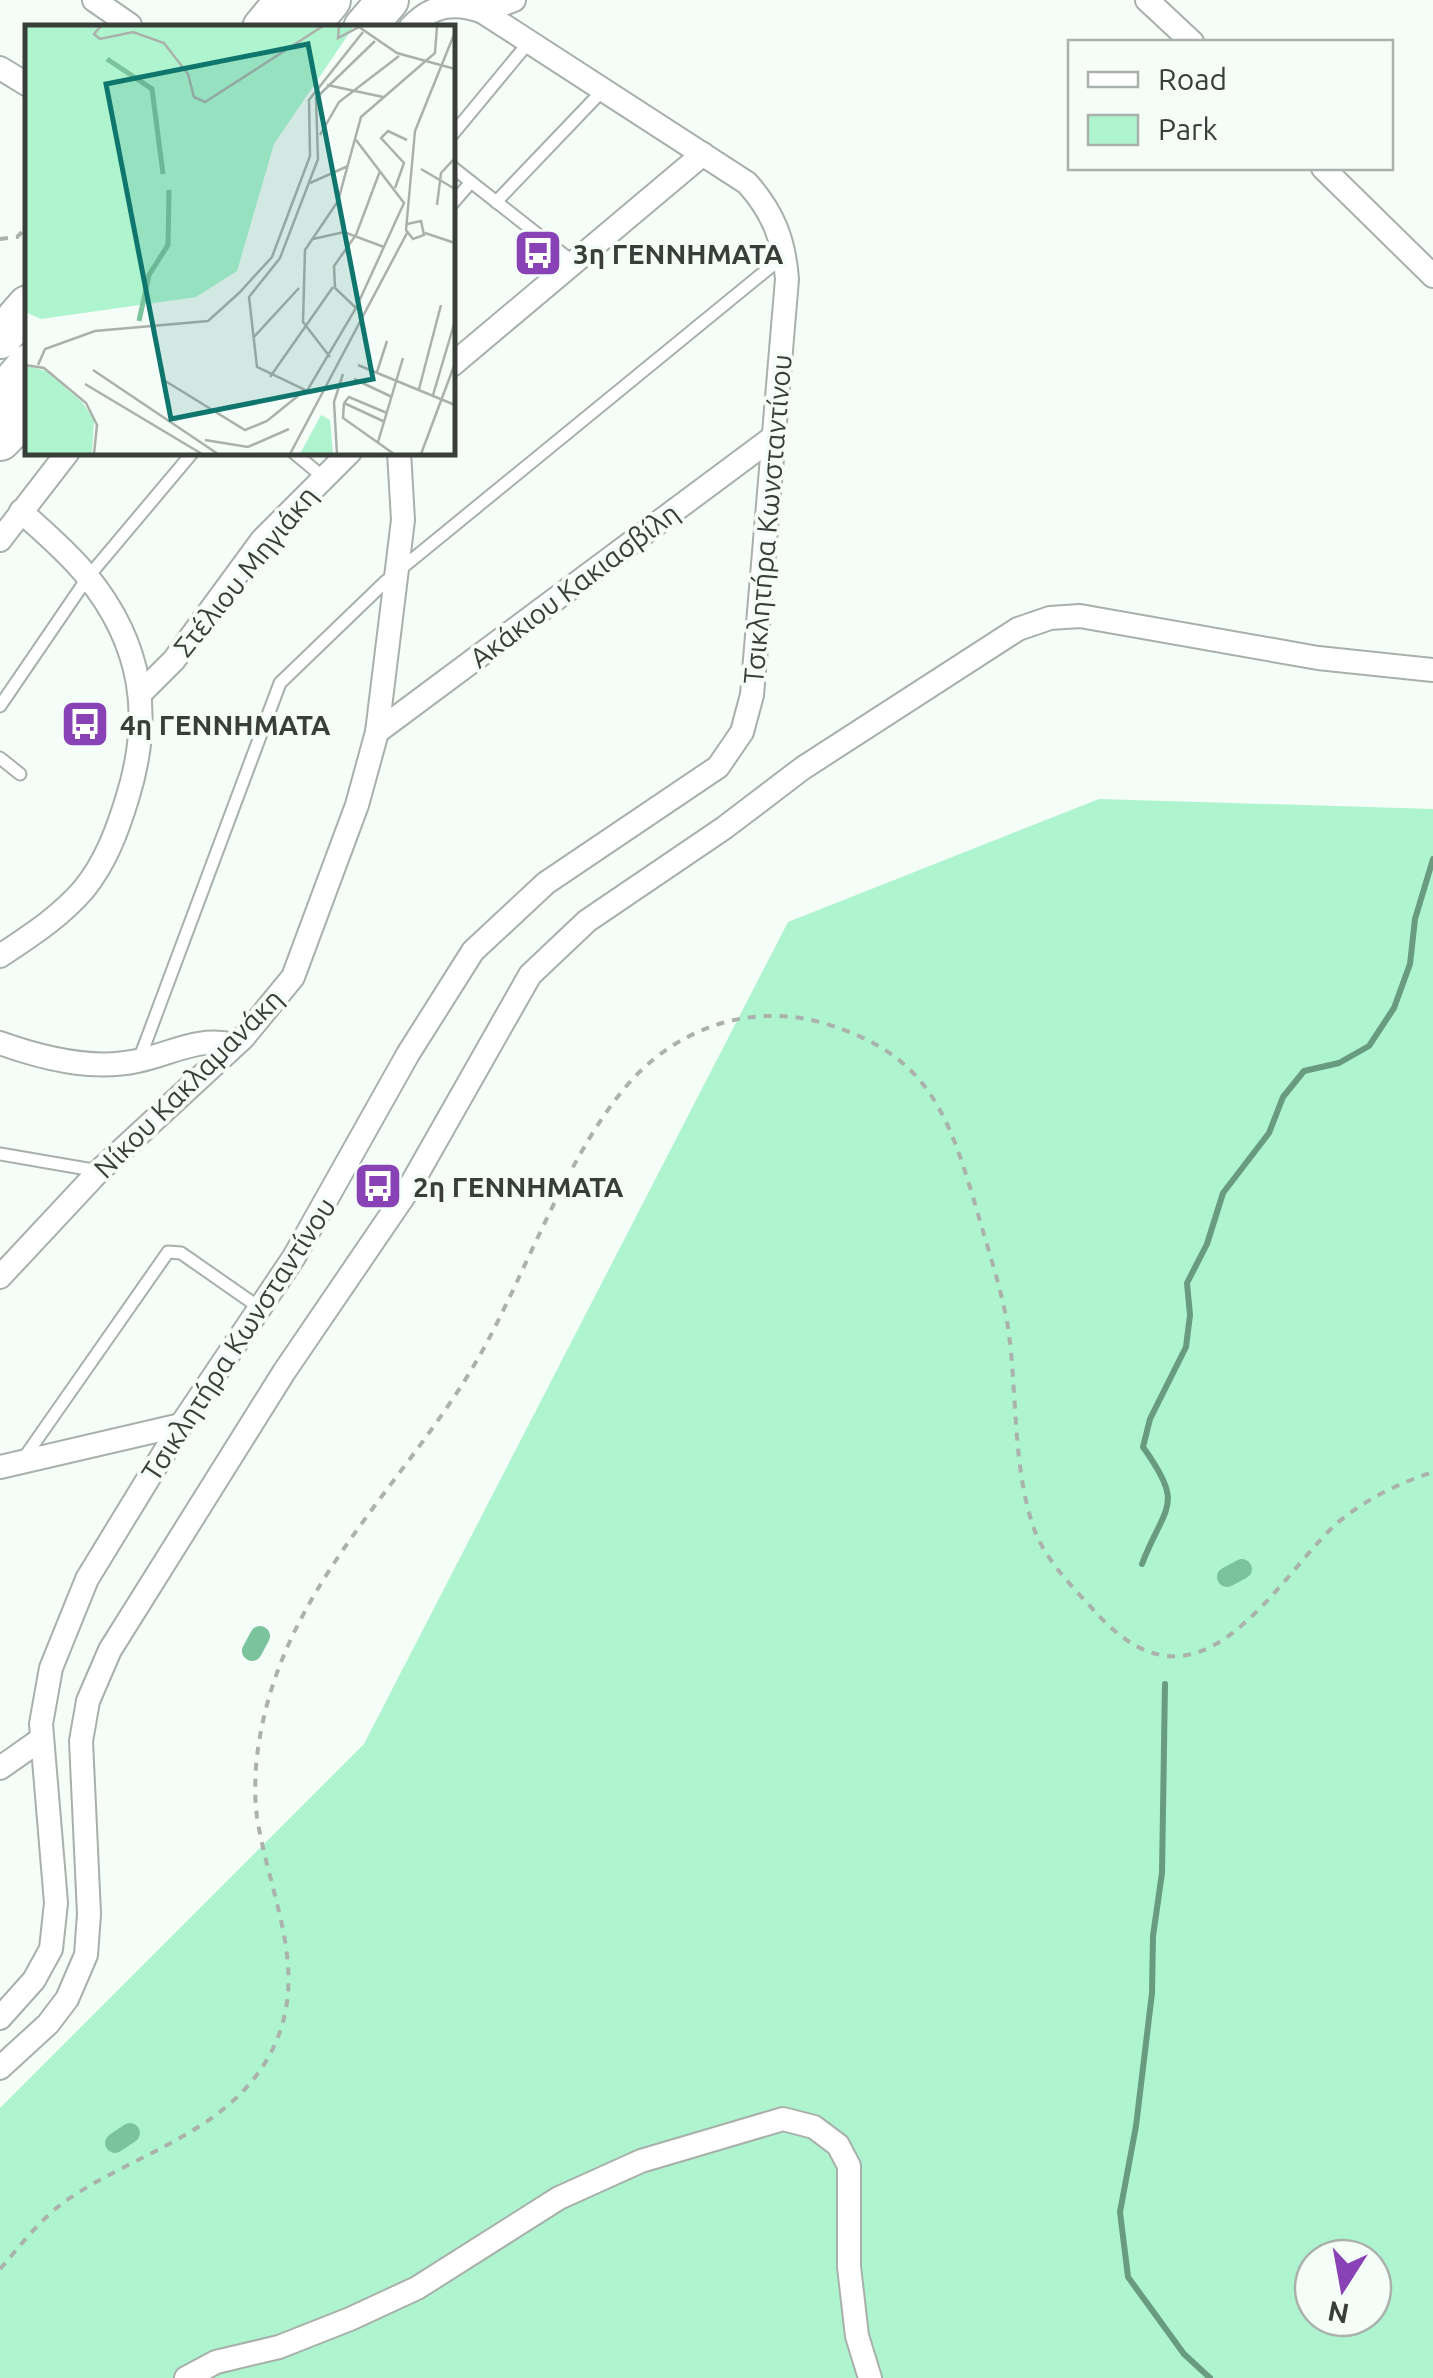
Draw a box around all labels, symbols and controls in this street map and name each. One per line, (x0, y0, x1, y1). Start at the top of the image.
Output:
inset map (25, 25, 455, 455)
legend (1068, 40, 1393, 170)
text: Road (1158, 62, 1227, 96)
text: Park (1158, 112, 1218, 146)
bus stop icon: 3η ΓΕΝΝΗΜΑΤΑ (512, 227, 564, 279)
place label: 3η ΓΕΝΝΗΜΑΤΑ (573, 238, 784, 269)
street label: Τσικλητήρα Κωνσταντίνου (737, 353, 797, 685)
street label: Στέλιου Μηγιάκη (167, 480, 323, 662)
street label: Ακάκιου Κακιασβίλη (464, 496, 684, 674)
bus stop icon: 4η ΓΕΝΝΗΜΑΤΑ (59, 698, 111, 750)
place label: 4η ΓΕΝΝΗΜΑΤΑ (120, 709, 331, 740)
street label: Νίκου Κακλαμανάκη (87, 982, 289, 1184)
bus stop icon: 2η ΓΕΝΝΗΜΑΤΑ (352, 1160, 404, 1212)
place label: 2η ΓΕΝΝΗΜΑΤΑ (413, 1171, 624, 1202)
street label: Τσικλητήρα Κωνσταντίνου (135, 1192, 341, 1486)
north arrow (1293, 2238, 1393, 2338)
text: N (1325, 2296, 1351, 2330)

